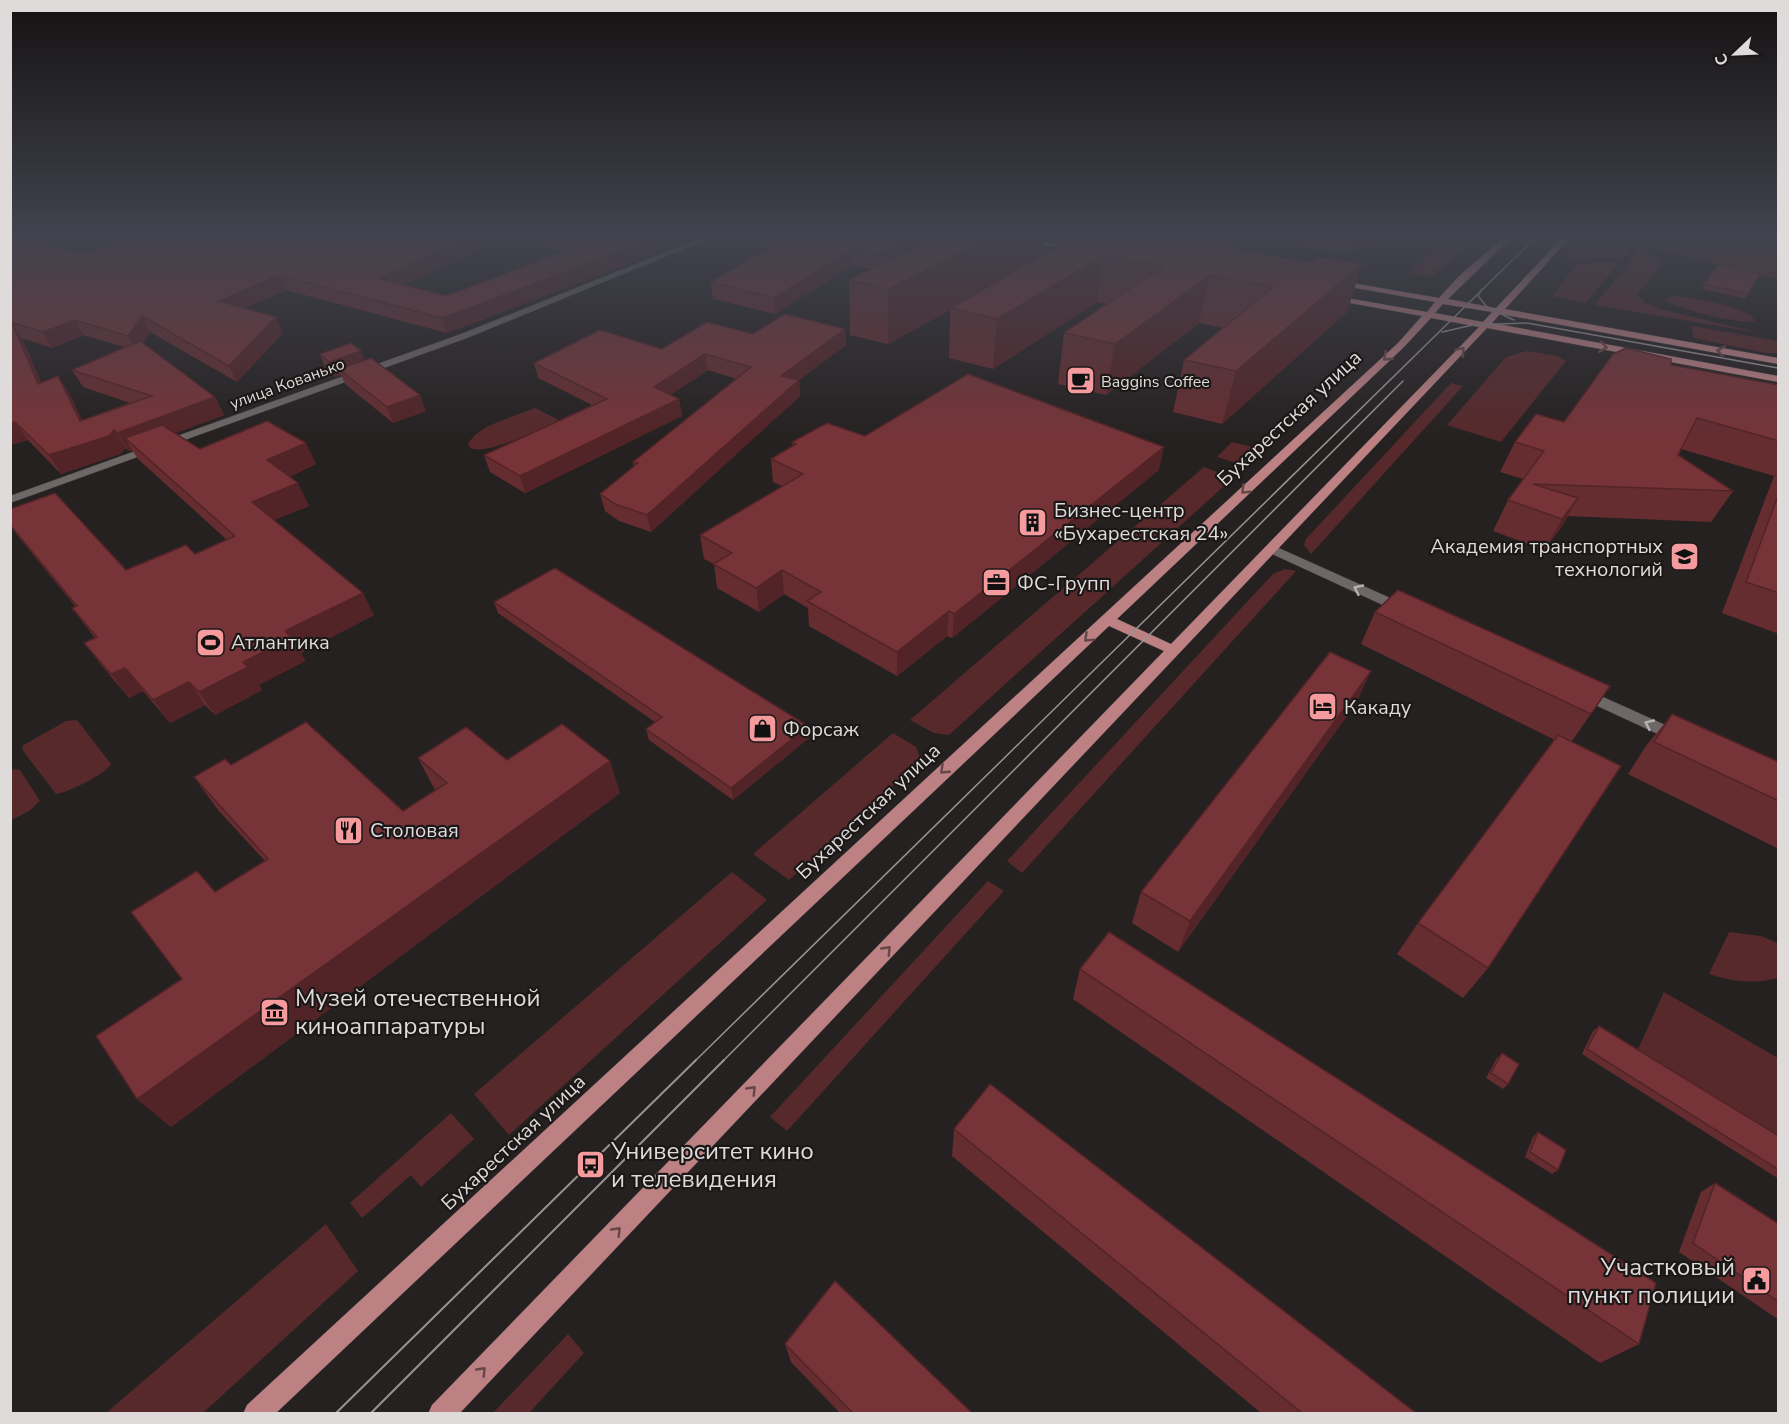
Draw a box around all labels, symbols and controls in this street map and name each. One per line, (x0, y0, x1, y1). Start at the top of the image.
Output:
north arrow (1705, 24, 1765, 84)
text: С (1710, 50, 1734, 69)
one-way arrow (1598, 340, 1608, 353)
street label: Бухарестская улица (1211, 344, 1367, 492)
one-way arrow (1716, 345, 1726, 358)
one-way arrow (1454, 347, 1465, 358)
one-way arrow (1384, 350, 1394, 361)
street label: улица Кованько (227, 353, 348, 415)
cafe icon: Baggins Coffee (1064, 365, 1096, 397)
place label: Baggins Coffee (1101, 371, 1210, 393)
one-way arrow (1241, 483, 1251, 494)
place label: Бизнес-центр «Бухарестская 24» (1054, 497, 1228, 547)
building icon: Бизнес-центр «Бухарестская 24» (1017, 506, 1049, 538)
place label: Академия транспортных технологий (1430, 533, 1663, 583)
school or university icon: Академия транспортных технологий (1668, 541, 1700, 573)
office icon: ФС-Групп (980, 567, 1012, 599)
place label: ФС-Групп (1017, 570, 1110, 597)
one-way arrow (1354, 584, 1365, 596)
sports icon: Атлантика (194, 626, 226, 658)
place label: Атлантика (231, 629, 330, 656)
one-way arrow (1084, 631, 1094, 642)
hotel icon: Какаду (1307, 691, 1339, 723)
place label: Какаду (1344, 694, 1412, 721)
shop icon: Форсаж (746, 713, 778, 745)
place label: Форсаж (783, 716, 859, 743)
one-way arrow (1645, 719, 1656, 731)
street label: Бухарестская улица (790, 737, 946, 885)
one-way arrow (941, 763, 952, 774)
restaurant icon: Столовая (333, 814, 365, 846)
place label: Столовая (370, 817, 459, 844)
one-way arrow (880, 946, 891, 957)
place label: Музей отечественной киноаппаратуры (295, 982, 541, 1042)
museum icon: Музей отечественной киноаппаратуры (258, 996, 290, 1028)
street label: Бухарестская улица (435, 1068, 591, 1216)
one-way arrow (745, 1087, 756, 1098)
place label: Университет кино и телевидения (610, 1135, 814, 1195)
bus stop icon: Университет кино и телевидения (574, 1149, 606, 1181)
one-way arrow (610, 1227, 621, 1237)
place label: Участковый пункт полиции (1567, 1251, 1735, 1311)
public building icon: Участковый пункт полиции (1740, 1265, 1772, 1297)
one-way arrow (475, 1368, 486, 1378)

